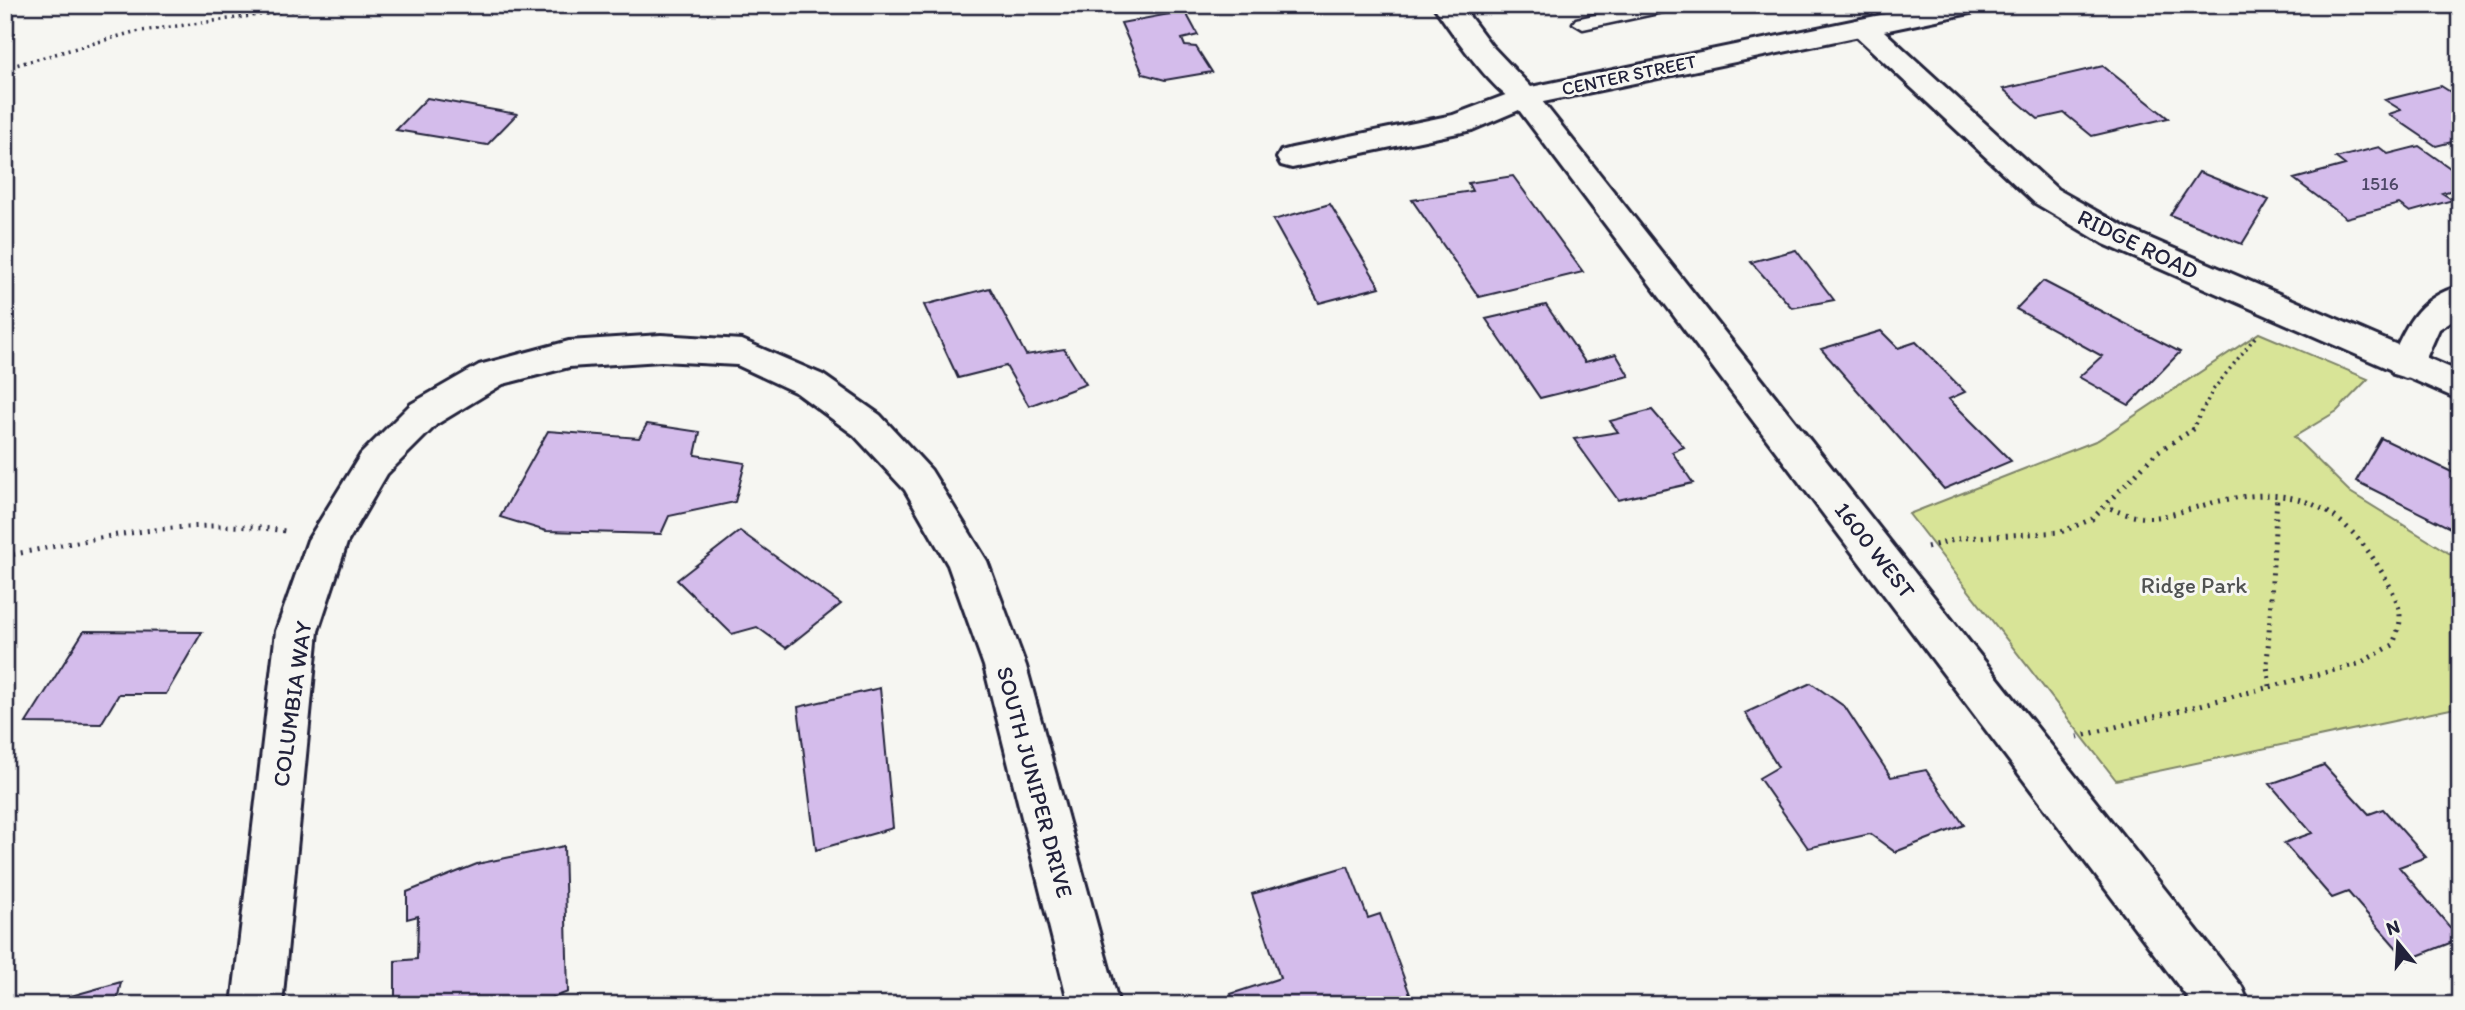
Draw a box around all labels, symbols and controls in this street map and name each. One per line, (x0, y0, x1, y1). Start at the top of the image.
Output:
street label: CENTER STREET (1560, 49, 1699, 100)
house number: 1516 (2361, 172, 2399, 195)
street label: RIDGE ROAD (2073, 203, 2203, 285)
street label: 1600 WEST (1829, 496, 1921, 604)
park label: Ridge Park (2141, 571, 2247, 599)
street label: COLUMBIA WAY (267, 619, 317, 789)
street label: SOUTH JUNIPER DRIVE (991, 663, 1079, 901)
north arrow (2364, 908, 2434, 978)
text: N (2383, 914, 2403, 940)

